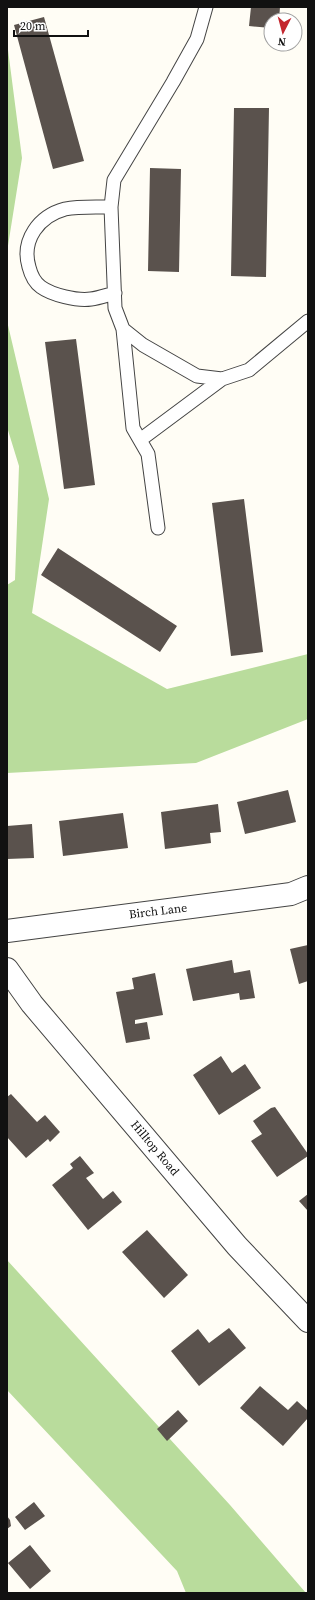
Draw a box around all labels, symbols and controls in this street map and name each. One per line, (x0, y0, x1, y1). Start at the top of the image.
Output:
scale bar (14, 12, 88, 38)
north arrow (263, 12, 303, 52)
text: 20 m (20, 18, 46, 34)
text: N (277, 34, 287, 49)
street label: Birch Lane (128, 900, 188, 922)
street label: Hilltop Road (127, 1117, 183, 1179)

